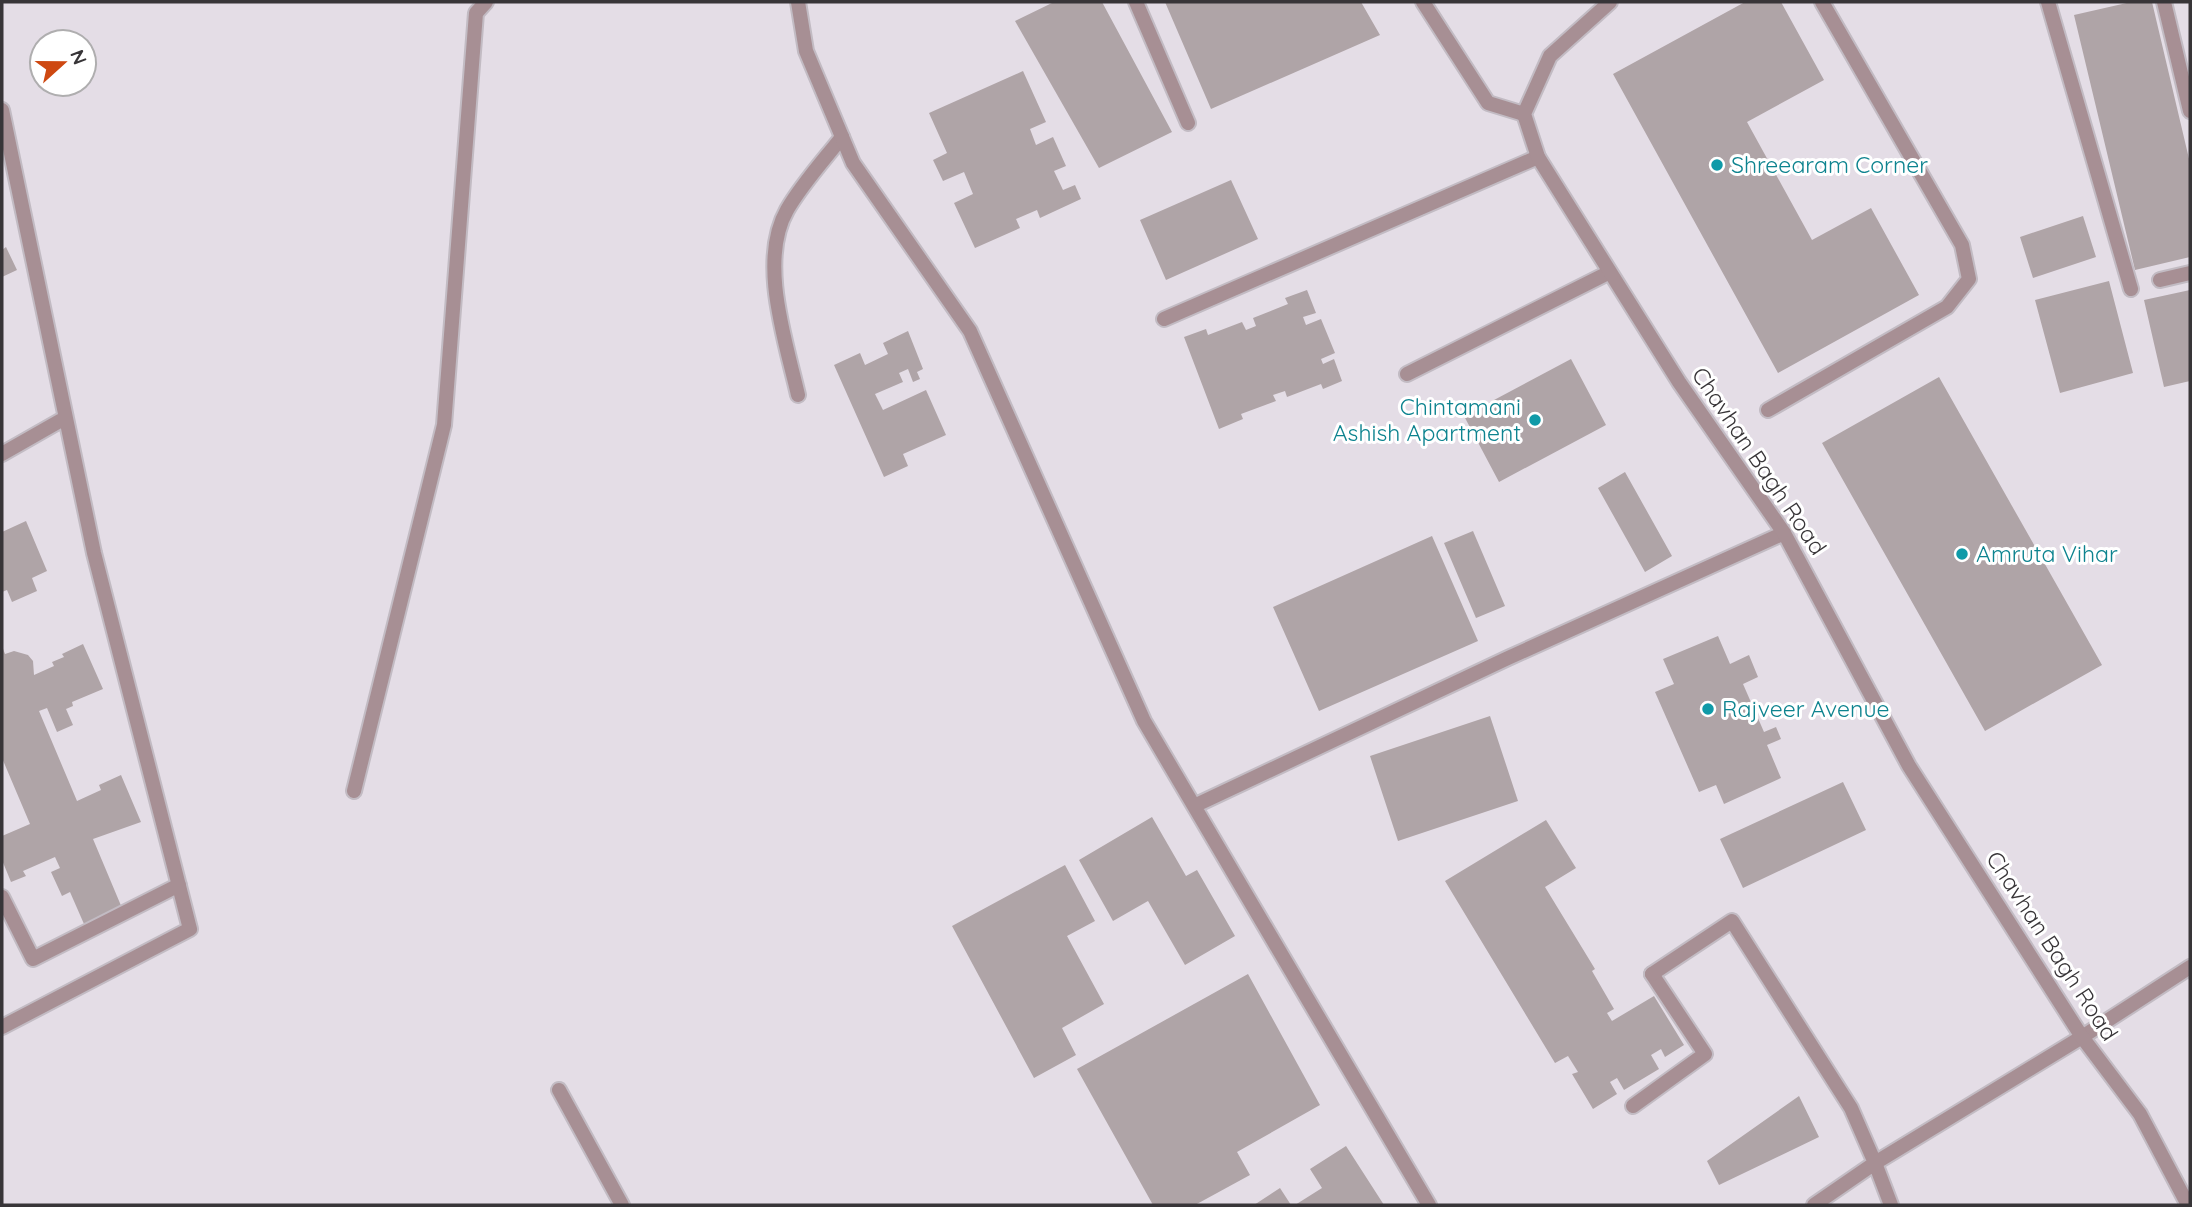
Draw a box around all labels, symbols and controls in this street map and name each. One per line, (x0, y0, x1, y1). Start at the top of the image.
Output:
north arrow (28, 28, 98, 98)
text: N (65, 46, 93, 68)
place label: Shreearam Corner (1731, 150, 1928, 179)
marker: Shreearam Corner (1709, 157, 1725, 173)
street label: Chavhan Bagh Road (1686, 361, 1833, 560)
place label: Chintamani Ashish Apartment (1333, 392, 1521, 447)
marker: Chintamani Ashish Apartment (1527, 412, 1543, 428)
place label: Amruta Vihar (1976, 539, 2118, 568)
marker: Amruta Vihar (1954, 546, 1970, 562)
place label: Rajveer Avenue (1722, 694, 1890, 723)
marker: Rajveer Avenue (1700, 701, 1716, 717)
street label: Chavhan Bagh Road (1980, 846, 2125, 1046)

